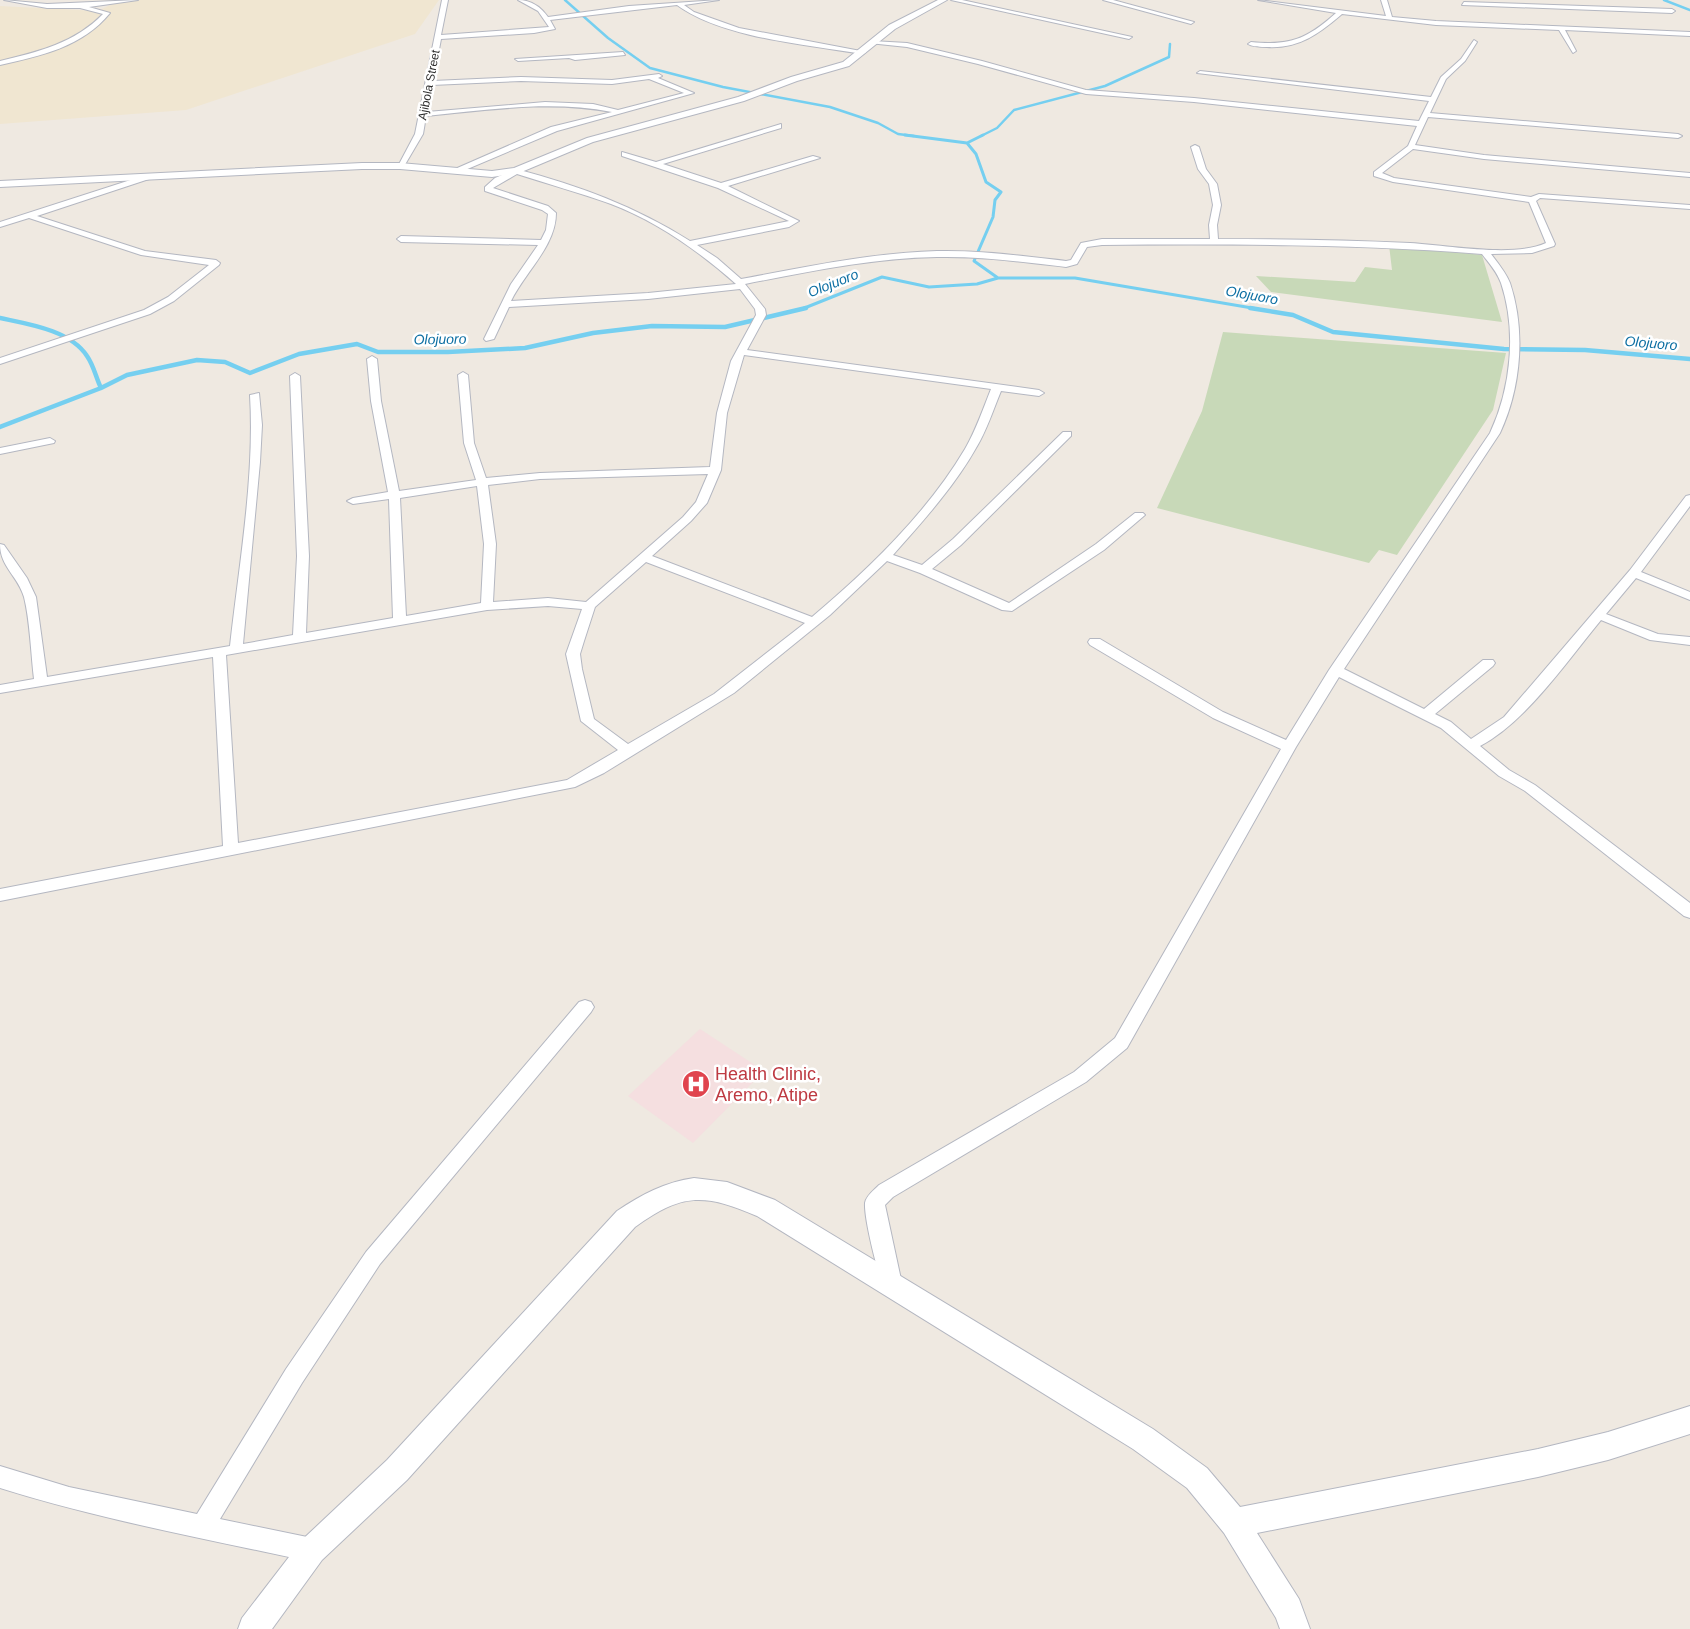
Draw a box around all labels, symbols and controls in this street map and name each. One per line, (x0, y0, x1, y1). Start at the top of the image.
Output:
street label: Ajibola Street (415, 48, 443, 121)
water label: Olojuoro (805, 266, 861, 300)
water label: Olojuoro (1225, 283, 1280, 308)
water label: Olojuoro (413, 331, 467, 347)
water label: Olojuoro (1624, 333, 1678, 353)
place label: Health Clinic, Aremo, Atipe (715, 1064, 821, 1105)
hospital icon: Health Clinic, Aremo, Atipe (681, 1069, 711, 1099)

